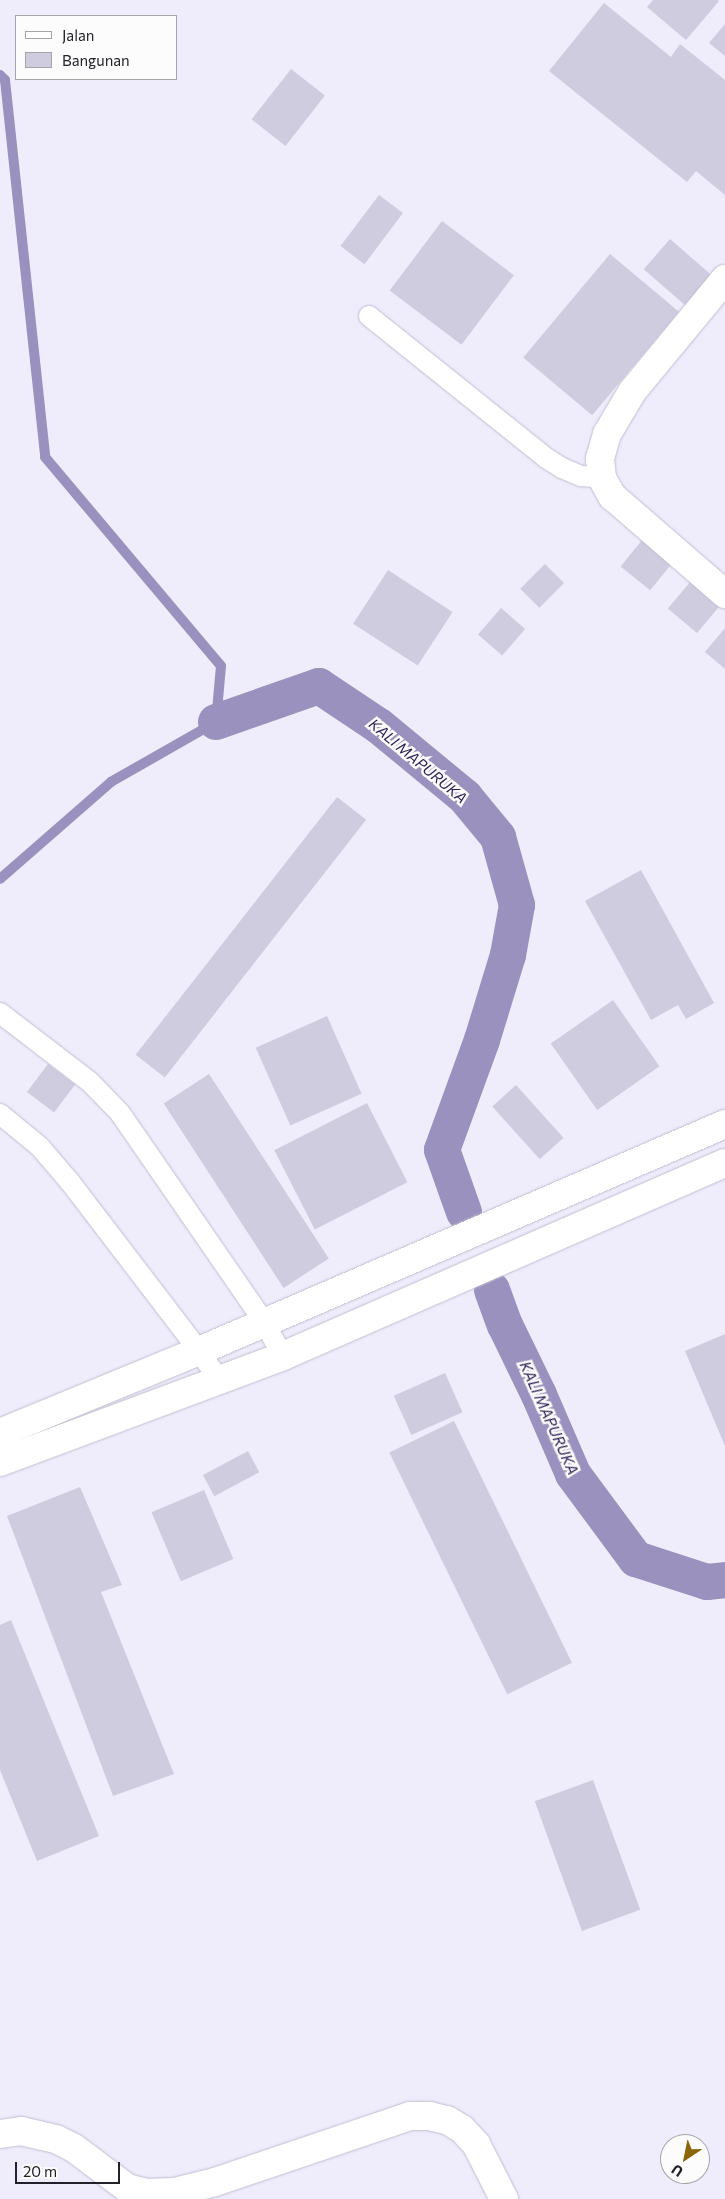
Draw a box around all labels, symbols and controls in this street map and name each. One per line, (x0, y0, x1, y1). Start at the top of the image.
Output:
legend (15, 15, 178, 80)
text: Jalan (62, 26, 94, 44)
text: Bangunan (62, 51, 130, 69)
water label: KALI MAPURUKA (365, 715, 471, 807)
water label: KALI MAPURUKA (516, 1358, 582, 1478)
north arrow (660, 2134, 710, 2184)
scale bar (18, 2152, 122, 2184)
text: U (668, 2161, 686, 2181)
text: 20 m (23, 2162, 57, 2180)

